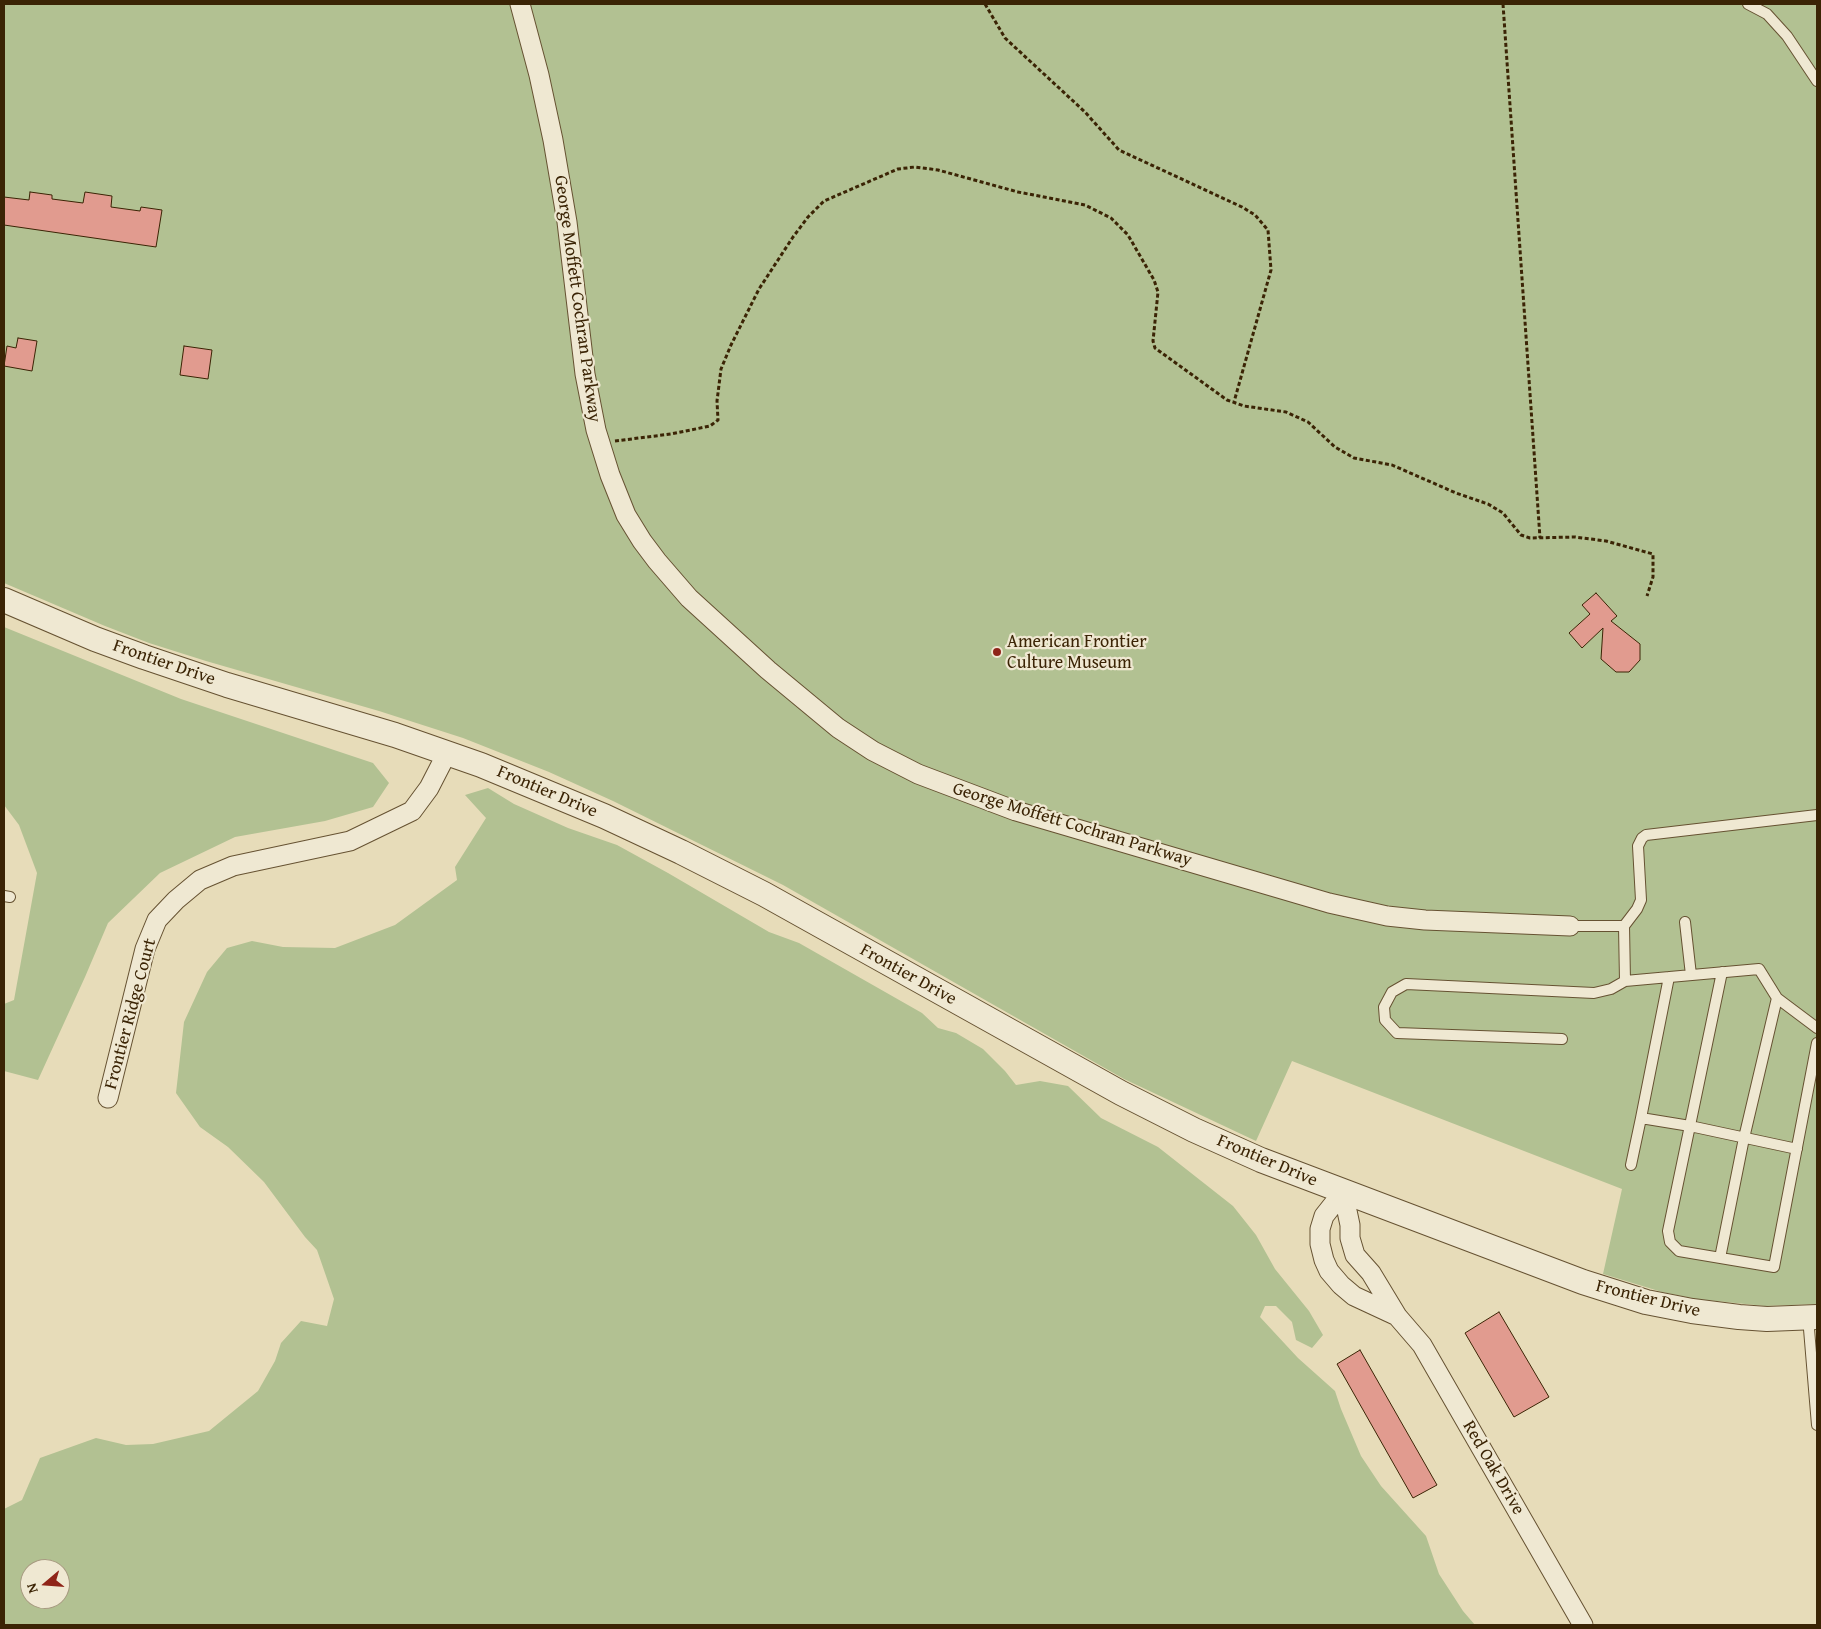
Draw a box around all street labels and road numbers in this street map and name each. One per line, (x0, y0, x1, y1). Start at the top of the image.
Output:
street label: George Moffett Cochran Parkway (549, 174, 605, 424)
street label: Frontier Drive (110, 635, 218, 691)
street label: Frontier Drive (494, 761, 600, 823)
street label: George Moffett Cochran Parkway (950, 778, 1194, 872)
street label: Frontier Ridge Court (100, 936, 162, 1092)
street label: Frontier Drive (856, 940, 960, 1010)
street label: Frontier Drive (1214, 1130, 1320, 1192)
street label: Frontier Drive (1594, 1276, 1702, 1322)
street label: Red Oak Drive (1457, 1417, 1529, 1519)

